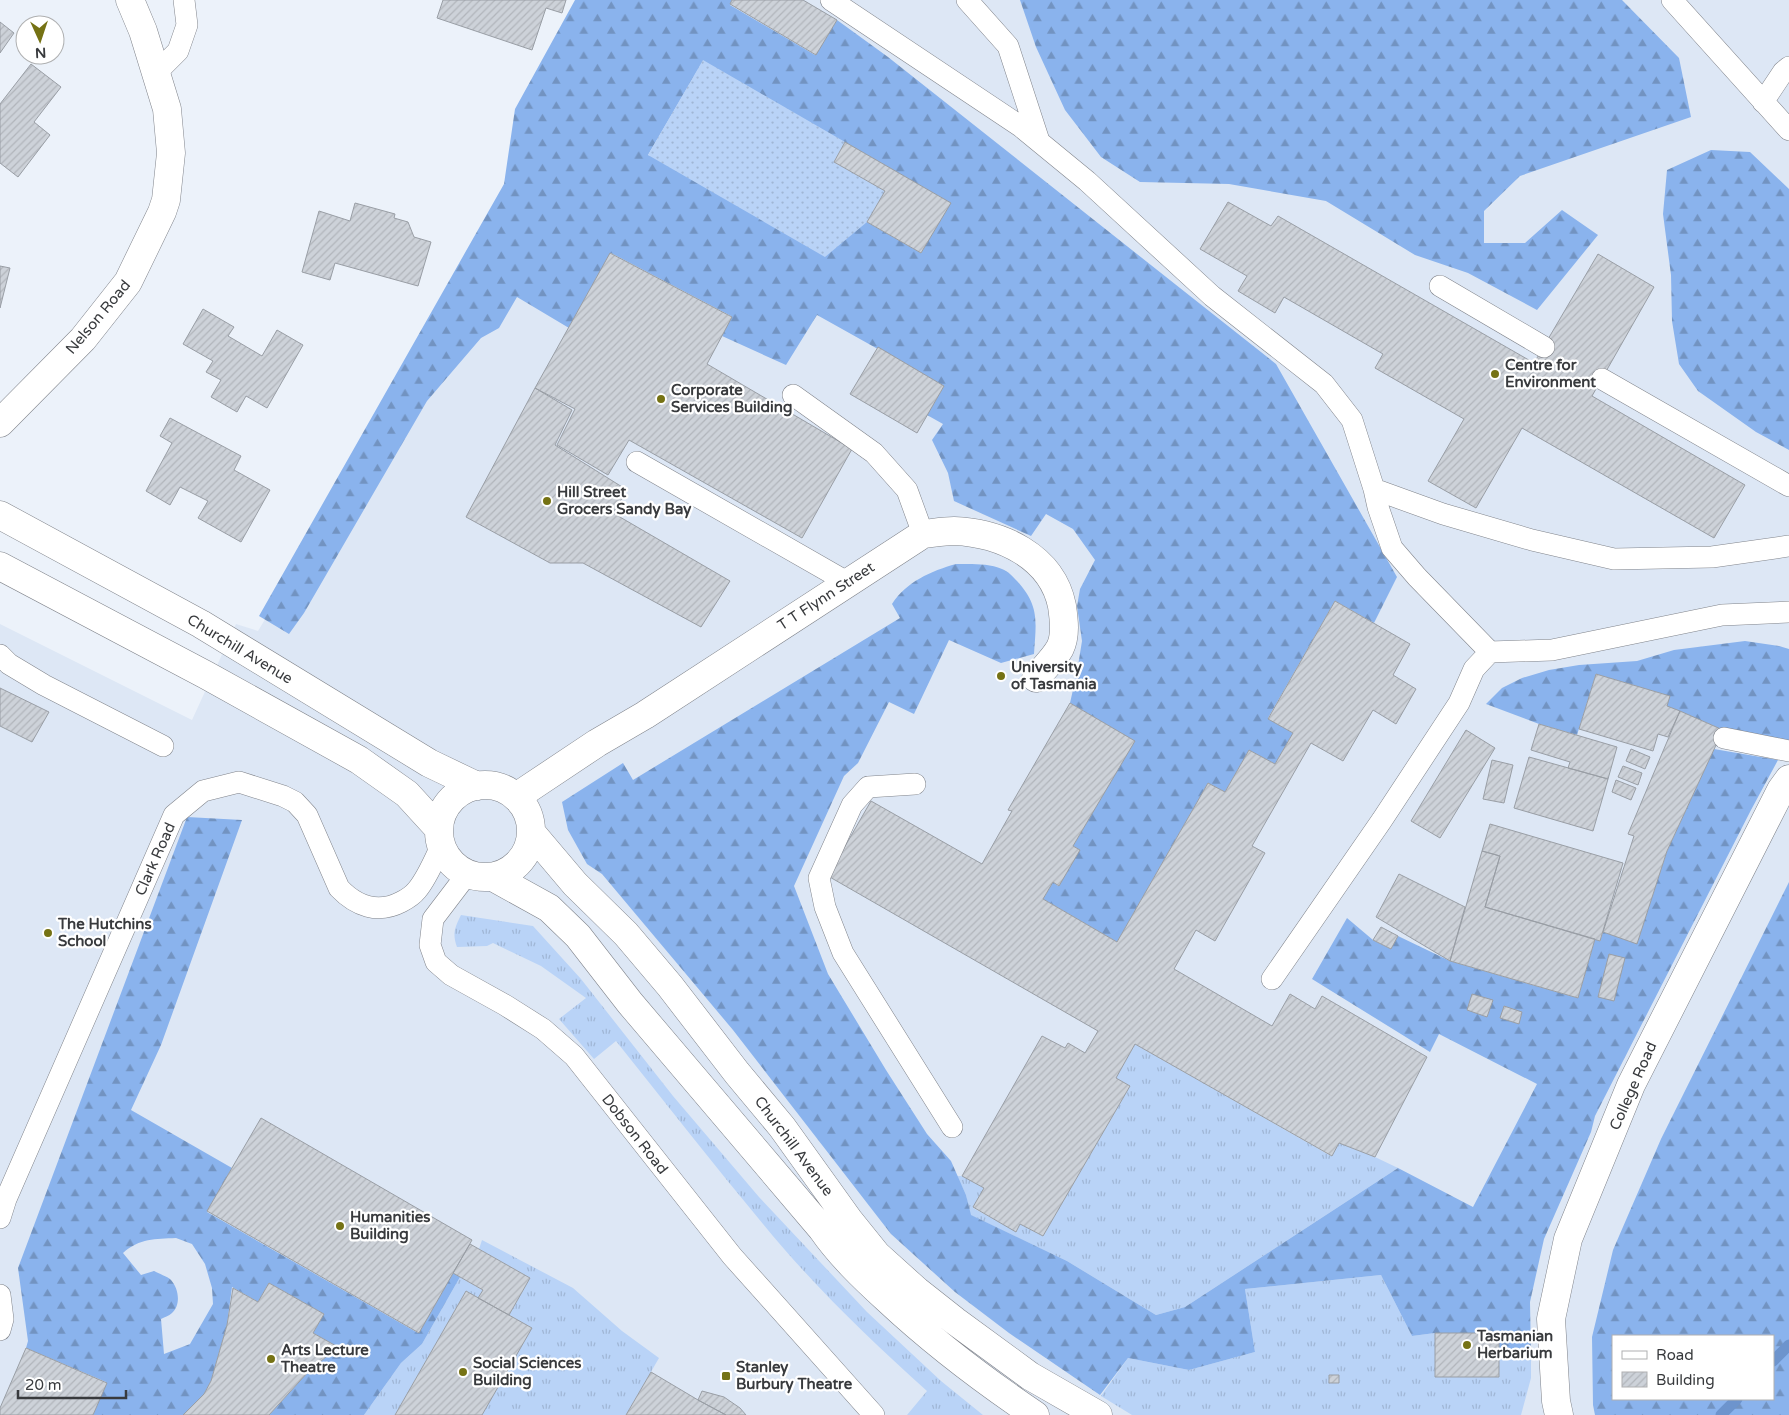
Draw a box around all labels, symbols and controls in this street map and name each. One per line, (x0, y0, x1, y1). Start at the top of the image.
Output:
north arrow (15, 15, 65, 65)
text: N (35, 44, 47, 61)
street label: Nelson Road (62, 276, 134, 358)
place label: Centre for Environment (1505, 356, 1596, 391)
marker: Centre for Environment (1489, 368, 1501, 380)
place label: Corporate Services Building (671, 381, 792, 417)
marker: Corporate Services Building (655, 393, 667, 405)
place label: Hill Street Grocers Sandy Bay (557, 483, 691, 519)
marker: Hill Street Grocers Sandy Bay (541, 495, 553, 507)
street label: T T Flynn Street (774, 558, 878, 634)
street label: Churchill Avenue (184, 610, 296, 688)
place label: University of Tasmania (1011, 658, 1097, 693)
marker: University of Tasmania (995, 670, 1007, 682)
street label: Clark Road (131, 820, 179, 898)
place label: The Hutchins School (57, 915, 152, 950)
marker: The Hutchins School (42, 927, 54, 939)
street label: College Road (1605, 1039, 1661, 1133)
street label: Dobson Road (598, 1090, 672, 1178)
street label: Churchill Avenue (751, 1093, 837, 1199)
place label: Humanities Building (350, 1208, 431, 1244)
marker: Humanities Building (334, 1220, 346, 1232)
place label: Tasmanian Herbarium (1476, 1327, 1553, 1362)
legend (1612, 1335, 1774, 1400)
marker: Tasmanian Herbarium (1461, 1339, 1473, 1351)
place label: Arts Lecture Theatre (280, 1341, 369, 1376)
text: Road (1656, 1346, 1694, 1364)
marker: Arts Lecture Theatre (265, 1353, 277, 1365)
place label: Social Sciences Building (473, 1354, 581, 1390)
place label: Stanley Burbury Theatre (736, 1358, 853, 1394)
marker: Social Sciences Building (457, 1366, 469, 1378)
scale bar (18, 1368, 125, 1400)
marker: Stanley Burbury Theatre (720, 1370, 732, 1382)
text: Building (1656, 1371, 1715, 1389)
text: 20 m (25, 1376, 62, 1394)

